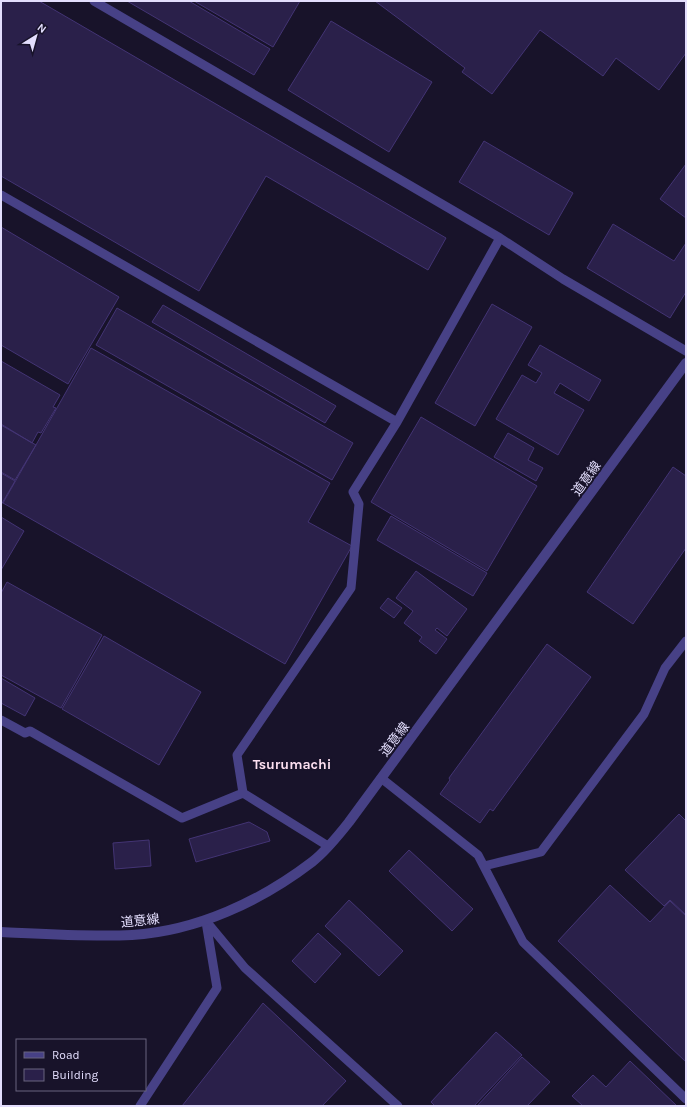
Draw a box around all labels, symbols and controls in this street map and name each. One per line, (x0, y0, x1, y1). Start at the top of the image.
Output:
north arrow (16, 16, 56, 56)
text: N (35, 21, 49, 36)
street label: 道意線 (569, 458, 604, 498)
street label: 道意線 (377, 719, 412, 759)
district label: Tsurumachi (253, 756, 331, 773)
street label: 道意線 (120, 911, 160, 930)
legend (16, 1039, 146, 1091)
text: Road (52, 1048, 80, 1062)
text: Building (52, 1068, 99, 1082)

